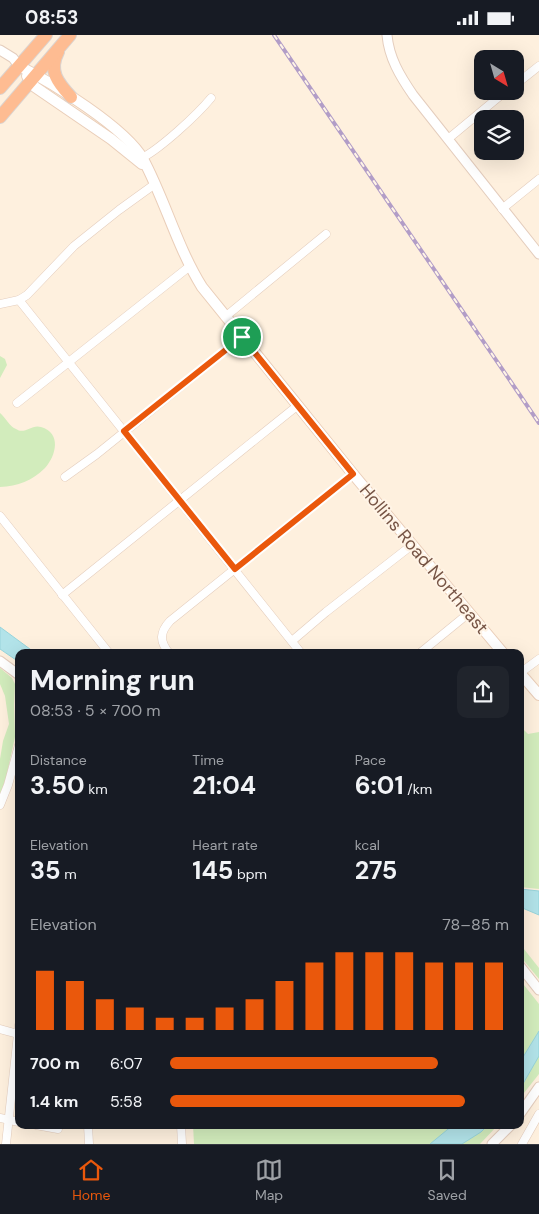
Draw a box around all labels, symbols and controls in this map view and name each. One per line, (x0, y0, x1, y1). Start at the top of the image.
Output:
text: 08:53 (25, 5, 79, 30)
north arrow (474, 50, 524, 100)
map controls (474, 50, 524, 160)
button: layers (474, 110, 524, 160)
pin (221, 316, 263, 358)
icon: arrive (228, 323, 256, 351)
street label: Hollins Road Northeast (354, 479, 494, 639)
text: Morning run (30, 662, 195, 699)
button: share (457, 666, 509, 718)
text: 08:53 · 5 × 700 m (30, 700, 161, 721)
text: Distance (30, 751, 87, 769)
text: Time (192, 751, 224, 769)
text: Pace (355, 751, 386, 769)
text: 3.50 (30, 769, 85, 802)
text: 21:04 (192, 769, 256, 802)
text: 6:01 (355, 769, 404, 802)
text: km (85, 780, 108, 798)
text: /km (404, 780, 432, 798)
text: Elevation (30, 836, 88, 854)
text: Heart rate (192, 836, 258, 854)
text: kcal (355, 836, 380, 854)
text: 35 (30, 854, 61, 887)
text: 145 (192, 854, 233, 887)
text: 275 (355, 854, 397, 887)
text: m (61, 865, 77, 883)
text: bpm (233, 865, 267, 883)
text: Elevation (30, 914, 97, 935)
text: 78–85 m (442, 914, 509, 935)
text: 700 m (30, 1053, 80, 1074)
text: 6:07 (110, 1053, 143, 1074)
text: 1.4 km (30, 1091, 78, 1112)
text: 5:58 (110, 1091, 142, 1112)
tab: Home (72, 1156, 110, 1204)
tab: Map (255, 1156, 283, 1204)
tab: Saved (428, 1156, 467, 1204)

